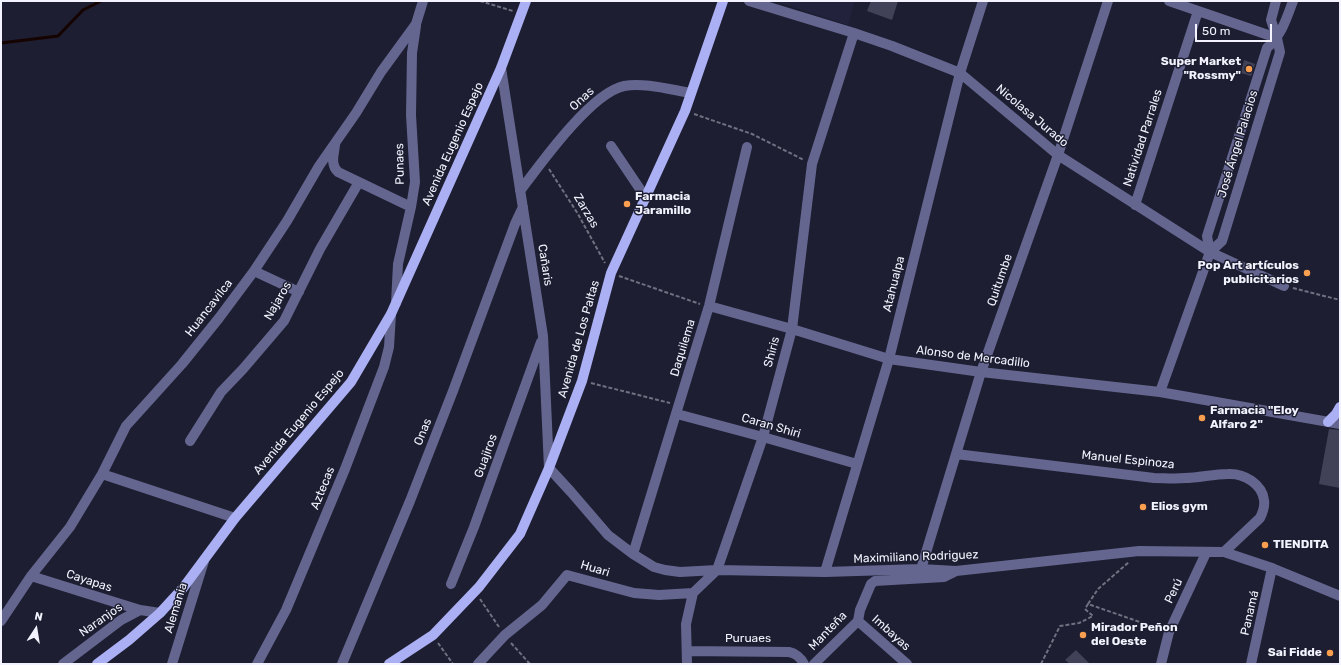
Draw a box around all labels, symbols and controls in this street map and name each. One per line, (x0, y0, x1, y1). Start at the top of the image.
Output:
scale bar (1197, 16, 1274, 42)
text: 50 m (1202, 24, 1230, 38)
place label: Super Market "Rossmy" (1161, 55, 1241, 83)
marker: Super Market "Rossmy" (1244, 64, 1254, 74)
street label: Avenida Eugenio Espejo (419, 80, 487, 208)
street label: Nicolasa Jurado (993, 82, 1071, 150)
street label: Onas (567, 84, 597, 114)
street label: Natividad Parrales (1120, 88, 1166, 188)
street label: José Ángel Palacios (1215, 89, 1261, 199)
street label: Punaes (392, 143, 408, 185)
place label: Farmacia Jaramillo (635, 190, 691, 218)
street label: Zarzas (570, 191, 602, 231)
marker: Farmacia Jaramillo (622, 199, 632, 209)
street label: Cañaris (535, 243, 555, 287)
street label: Quitumbe (984, 252, 1016, 308)
street label: Atahualpa (880, 255, 908, 313)
place label: Pop Art artículos publicitarios (1198, 259, 1299, 287)
marker: Pop Art artículos publicitarios (1302, 268, 1312, 278)
street label: Huancavilca (182, 277, 236, 339)
street label: Najaros (261, 279, 295, 323)
street label: Avenida de Los Paltas (555, 279, 603, 399)
street label: Daquilema (667, 318, 699, 378)
street label: Shiris (761, 335, 783, 369)
street label: Alonso de Mercadillo (915, 343, 1031, 371)
street label: Avenida Eugenio Espejo (251, 366, 347, 478)
place label: Farmacia "Eloy Alfaro 2" (1210, 404, 1299, 432)
street label: Caran Shiri (740, 411, 802, 441)
marker: Farmacia "Eloy Alfaro 2" (1197, 413, 1207, 423)
street label: Onas (411, 416, 435, 448)
street label: Guajiros (471, 432, 501, 480)
street label: Manuel Espinoza (1081, 448, 1175, 472)
street label: Aztecas (308, 464, 338, 512)
place label: Elios gym (1151, 500, 1208, 514)
marker: Elios gym (1138, 502, 1148, 512)
place label: TIENDITA (1273, 538, 1329, 552)
marker: TIENDITA (1260, 540, 1270, 550)
street label: Maximiliano Rodriguez (853, 548, 979, 566)
street label: Huari (579, 558, 611, 580)
street label: Cayapas (64, 567, 114, 595)
street label: Perú (1162, 576, 1186, 606)
street label: Alemania (162, 581, 190, 635)
street label: Panamá (1238, 589, 1262, 637)
street label: Naranjos (77, 600, 125, 640)
north arrow (16, 609, 56, 649)
street label: Manteña (806, 609, 850, 653)
text: N (33, 610, 44, 624)
street label: Imbayas (869, 612, 913, 654)
place label: Mirador Peñon del Oeste (1091, 621, 1178, 649)
marker: Mirador Peñon del Oeste (1078, 630, 1088, 640)
street label: Puruaes (725, 632, 771, 646)
place label: Sai Fidde (1268, 646, 1322, 660)
marker: Sai Fidde (1325, 648, 1335, 658)

